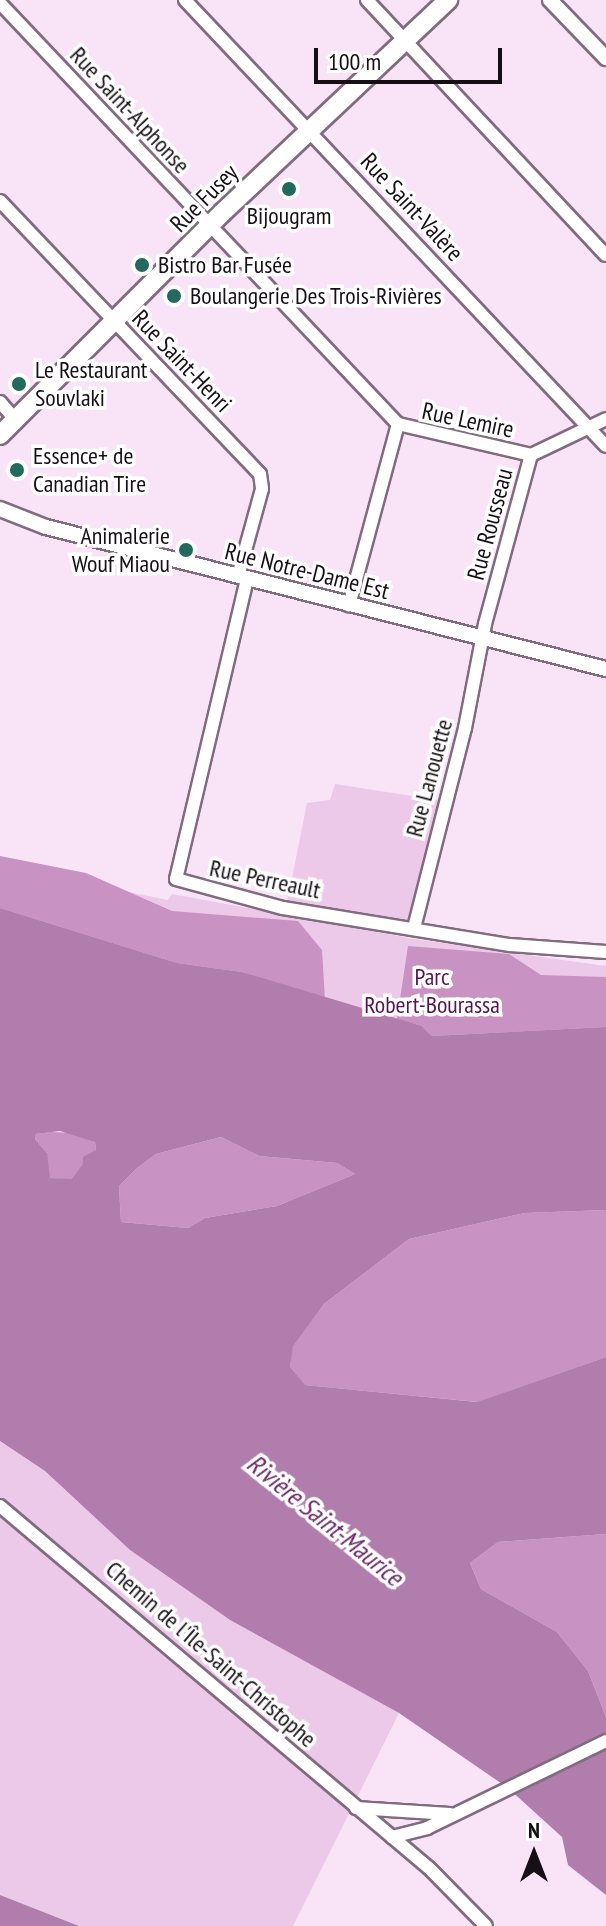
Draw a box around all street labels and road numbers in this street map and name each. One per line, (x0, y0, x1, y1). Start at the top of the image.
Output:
street label: Rue Saint-Alphonse (64, 41, 196, 179)
street label: Rue Saint-Valère (355, 147, 469, 267)
street label: Rue Fusey (164, 158, 244, 238)
street label: Rue Saint-Henri (126, 304, 238, 418)
street label: Rue Lemire (419, 396, 517, 444)
street label: Rue Rousseau (461, 465, 519, 583)
street label: Rue Notre-Dame Est (222, 537, 392, 605)
street label: Rue Lanouette (400, 716, 458, 840)
street label: Rue Perreault (207, 853, 323, 905)
street label: Chemin de l'Île-Saint-Christophe (100, 1555, 322, 1753)

